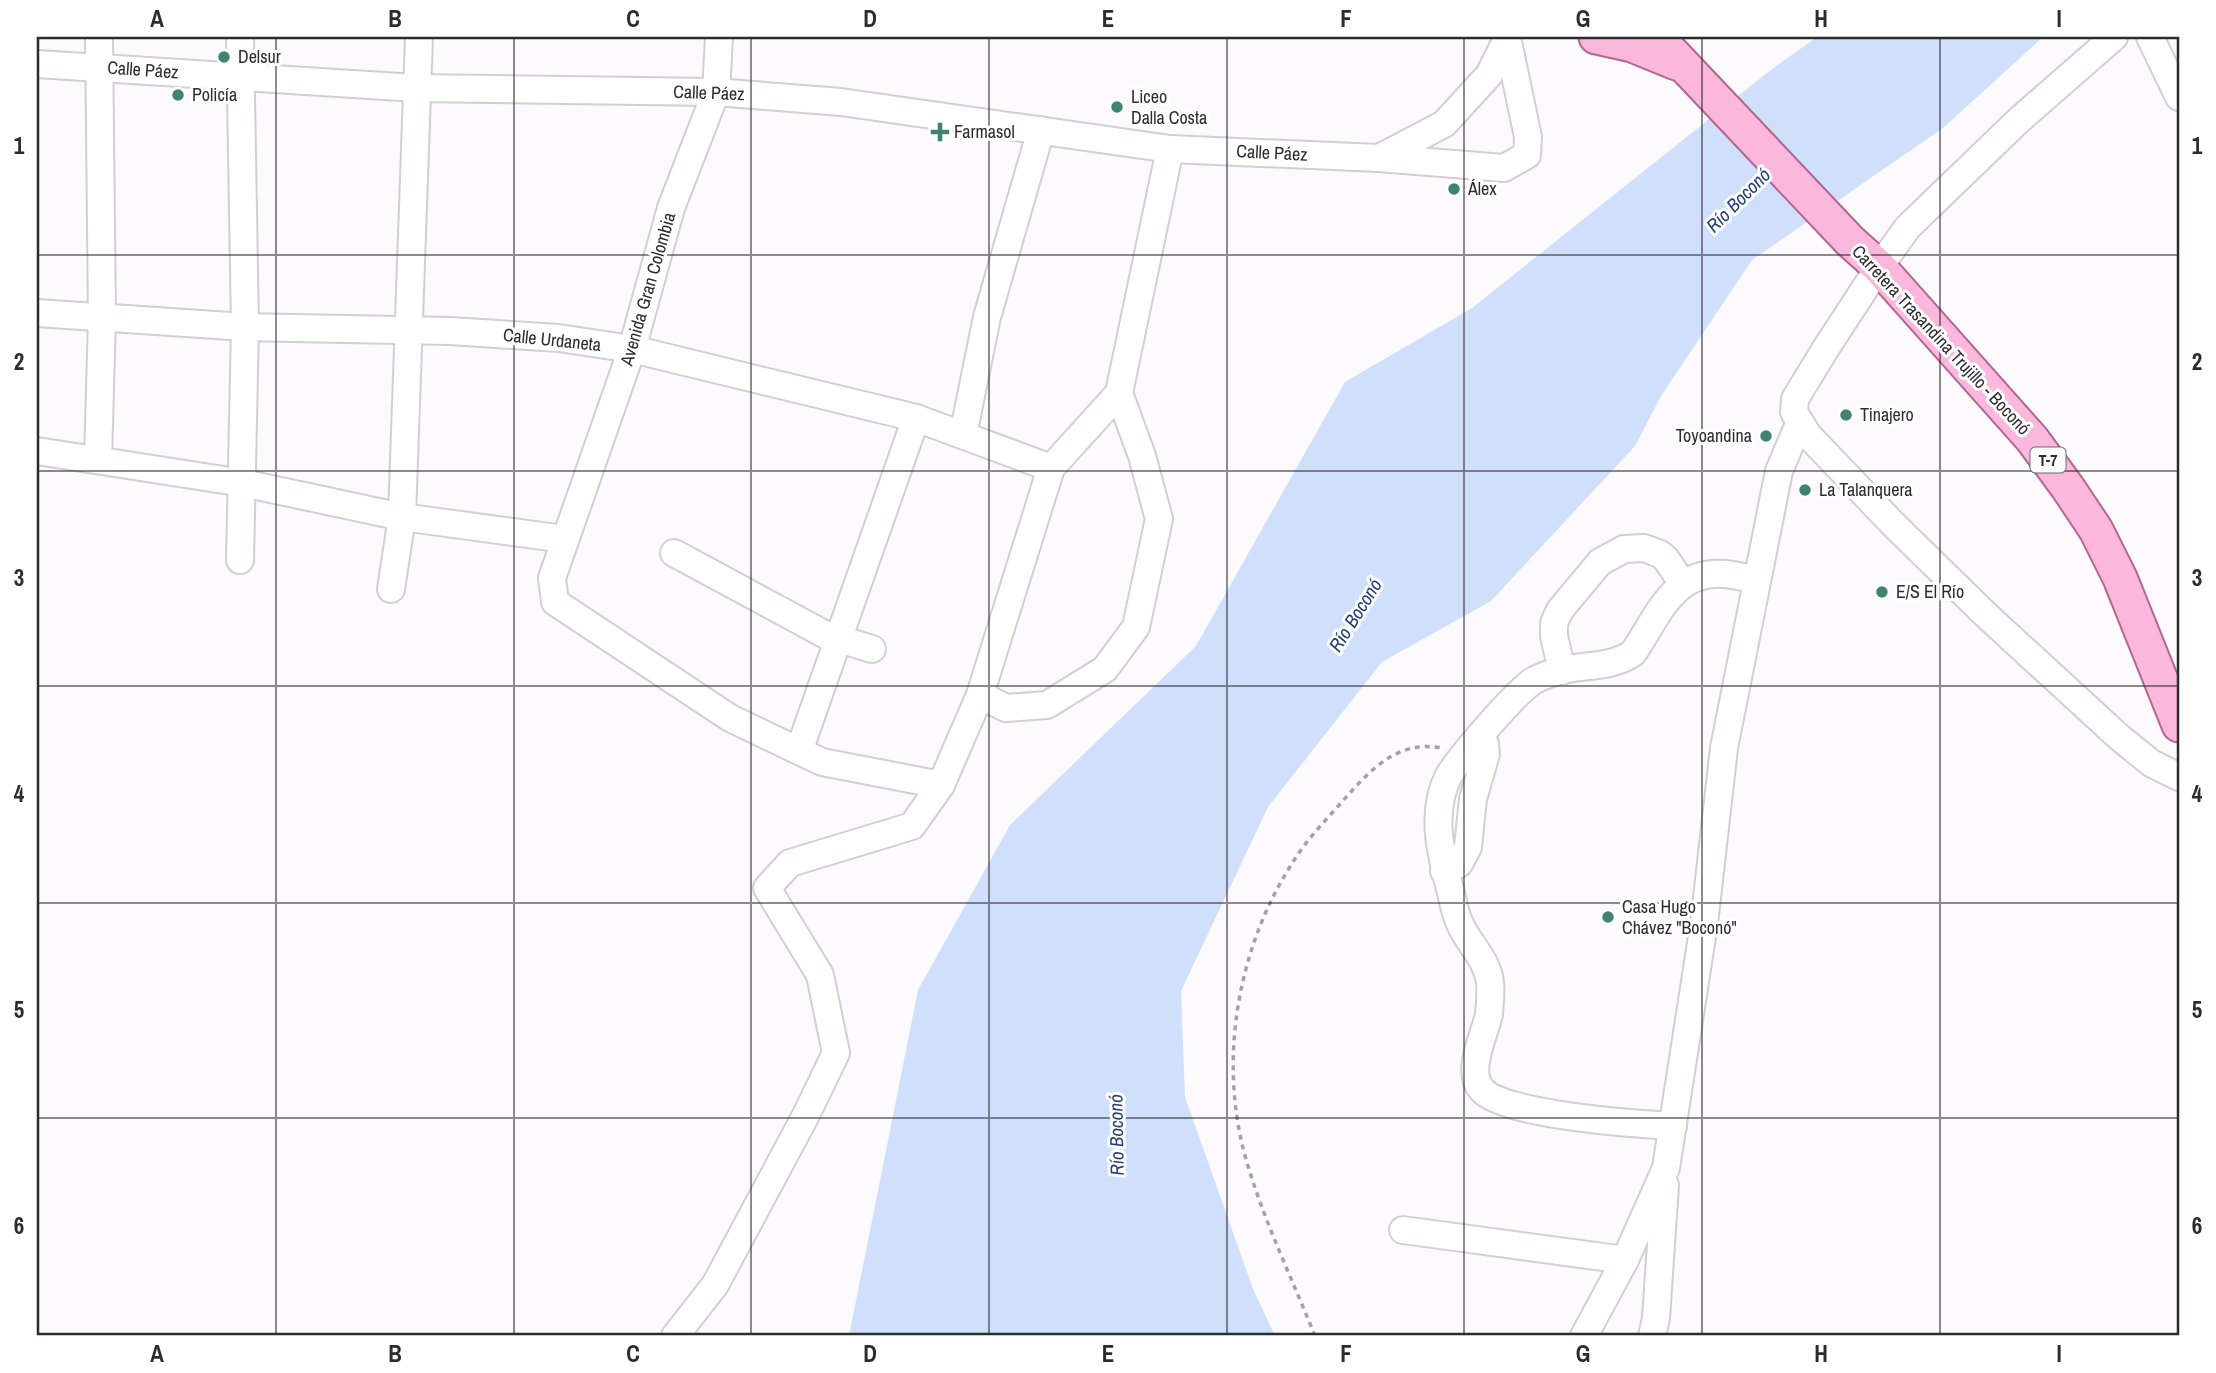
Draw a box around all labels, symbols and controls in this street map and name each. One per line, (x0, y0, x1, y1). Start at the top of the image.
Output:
text: A (150, 3, 164, 34)
text: B (388, 3, 402, 34)
text: C (626, 3, 640, 34)
text: D (863, 3, 877, 34)
text: E (1102, 3, 1114, 34)
text: F (1340, 3, 1352, 34)
text: G (1576, 3, 1590, 34)
text: H (1814, 3, 1828, 34)
text: I (2056, 3, 2062, 34)
place label: Delsur (238, 44, 281, 69)
marker: Delsur (216, 49, 232, 65)
street label: Calle Páez (107, 55, 180, 84)
street label: Calle Páez (673, 79, 745, 106)
place label: Policía (192, 82, 237, 107)
place label: Liceo Dalla Costa (1131, 84, 1207, 130)
marker: Policía (170, 87, 186, 103)
marker: Liceo Dalla Costa (1109, 99, 1125, 115)
place label: Farmasol (954, 119, 1015, 144)
marker: Farmasol (932, 124, 948, 140)
text: 1 (14, 130, 25, 161)
text: 1 (2192, 130, 2203, 161)
street label: Calle Páez (1236, 138, 1308, 167)
water label: Río Boconó (1700, 162, 1776, 238)
place label: Álex (1467, 176, 1497, 201)
marker: Álex (1446, 181, 1462, 197)
street label: Avenida Gran Colombia (613, 209, 681, 369)
street label: Carretera Trasandina Trujillo - Boconó (1847, 239, 2036, 440)
street label: Calle Urdaneta (502, 322, 602, 357)
text: 2 (14, 346, 24, 377)
text: 2 (2192, 346, 2202, 377)
place label: Tinajero (1860, 402, 1914, 427)
marker: Tinajero (1838, 407, 1854, 423)
place label: Toyoandina (1676, 423, 1752, 448)
marker: Toyoandina (1758, 428, 1774, 444)
road number: T-7 (2030, 447, 2066, 472)
place label: La Talanquera (1819, 477, 1913, 502)
marker: La Talanquera (1797, 482, 1813, 498)
text: 3 (14, 562, 24, 593)
text: 3 (2192, 562, 2202, 593)
water label: Río Boconó (1322, 573, 1388, 656)
place label: E/S El Río (1896, 579, 1964, 604)
marker: E/S El Río (1874, 584, 1890, 600)
text: 4 (14, 778, 25, 809)
text: 4 (2192, 778, 2203, 809)
place label: Casa Hugo Chávez "Boconó" (1622, 894, 1737, 940)
marker: Casa Hugo Chávez "Boconó" (1600, 909, 1616, 925)
text: 5 (14, 994, 24, 1025)
text: 5 (2192, 994, 2202, 1025)
water label: Río Boconó (1102, 1094, 1130, 1176)
text: 6 (14, 1210, 24, 1241)
text: 6 (2192, 1210, 2202, 1241)
text: A (150, 1338, 164, 1369)
text: B (388, 1338, 402, 1369)
text: C (626, 1338, 640, 1369)
text: D (863, 1338, 877, 1369)
text: E (1102, 1338, 1114, 1369)
text: F (1340, 1338, 1352, 1369)
text: G (1576, 1338, 1590, 1369)
text: H (1814, 1338, 1828, 1369)
text: I (2056, 1338, 2062, 1369)

